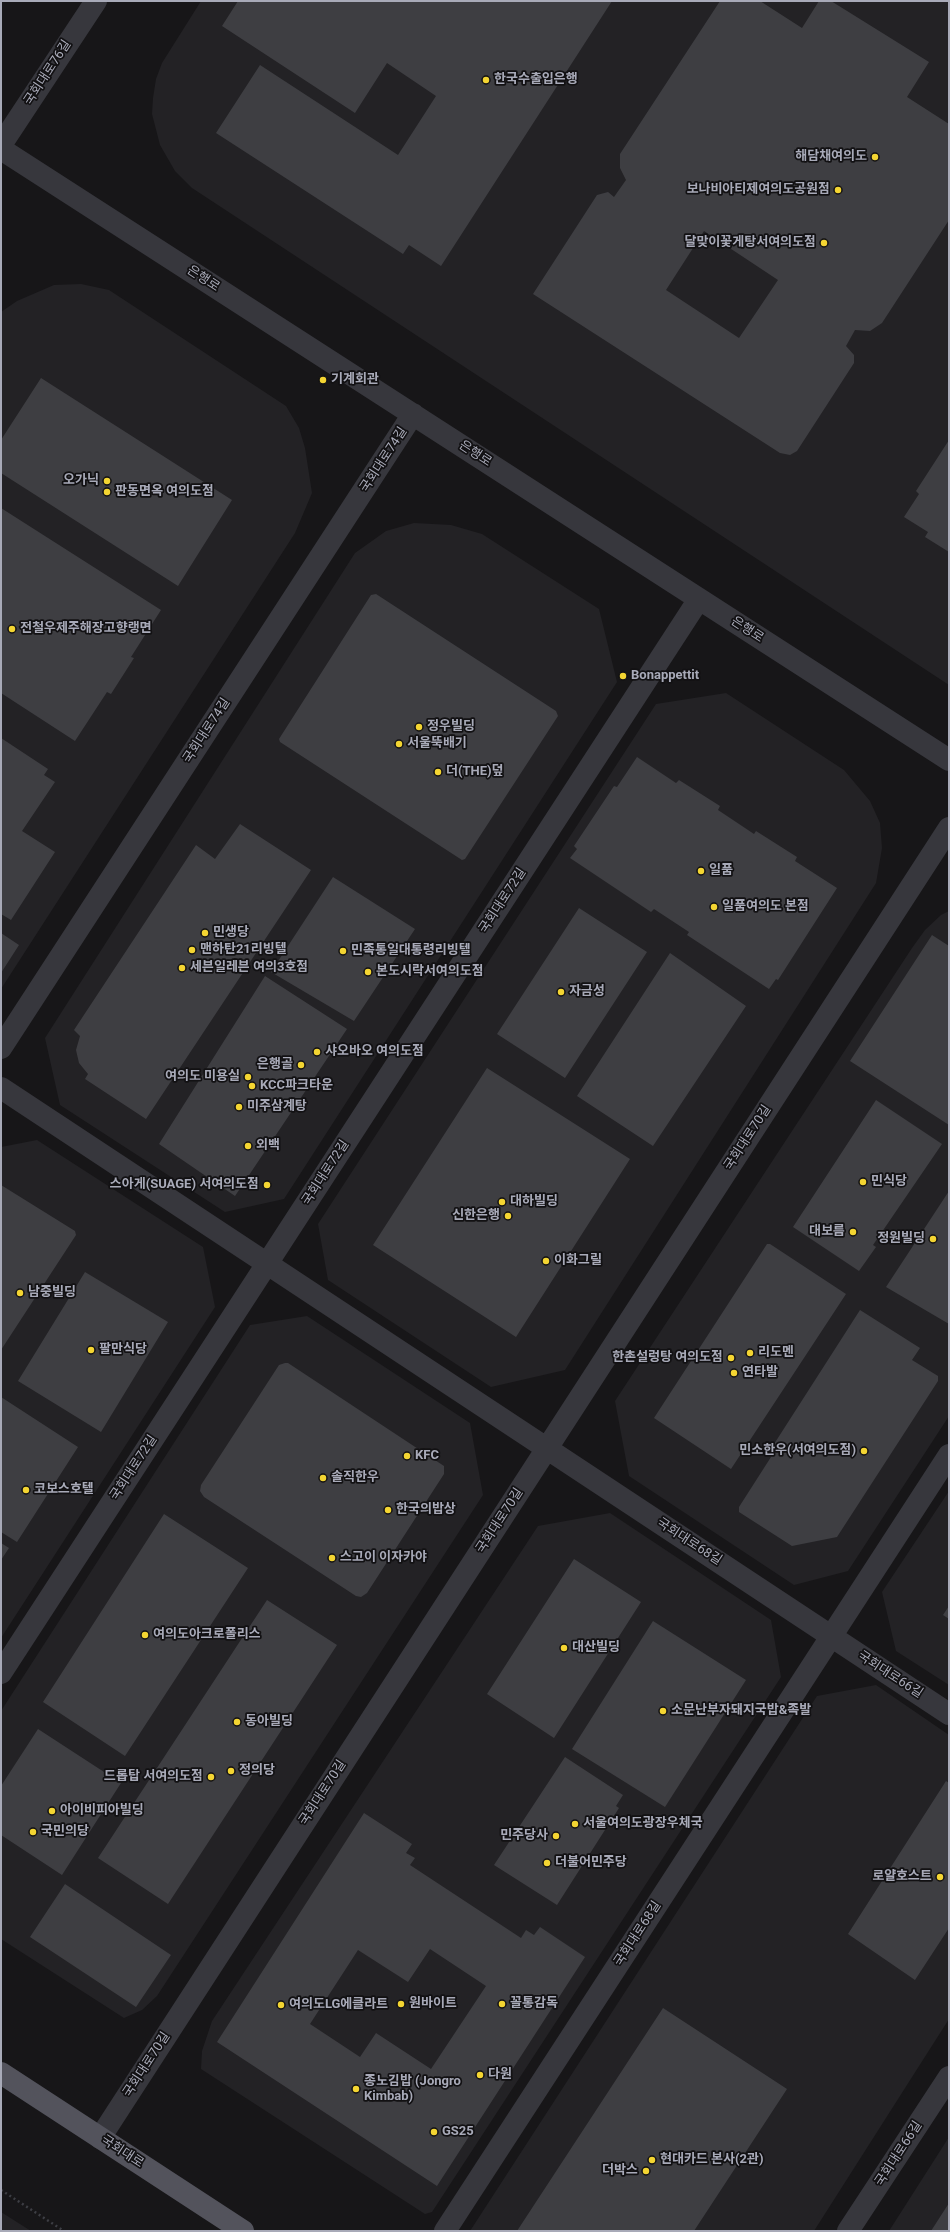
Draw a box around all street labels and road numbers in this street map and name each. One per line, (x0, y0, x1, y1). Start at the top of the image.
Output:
street label: 국회대로76길 (21, 38, 75, 108)
street label: 은행로 (184, 263, 222, 295)
street label: 국회대로74길 (357, 425, 411, 495)
street label: 은행로 (456, 438, 494, 470)
street label: 은행로 (728, 614, 766, 646)
street label: 국회대로74길 (180, 696, 234, 766)
street label: 국회대로72길 (476, 866, 530, 936)
street label: 국회대로70길 (721, 1103, 775, 1173)
street label: 국회대로72길 (299, 1138, 353, 1208)
street label: 국회대로72길 (107, 1433, 161, 1503)
street label: 국회대로70길 (473, 1486, 527, 1556)
street label: 국회대로68길 (654, 1515, 724, 1569)
street label: 국회대로66길 (855, 1648, 925, 1702)
street label: 국회대로70길 (296, 1758, 350, 1828)
street label: 국회대로68길 (611, 1899, 665, 1969)
street label: 국회대로70길 (120, 2030, 174, 2100)
street label: 국회대로66길 (872, 2119, 926, 2189)
street label: 국회대로 (98, 2132, 146, 2172)

